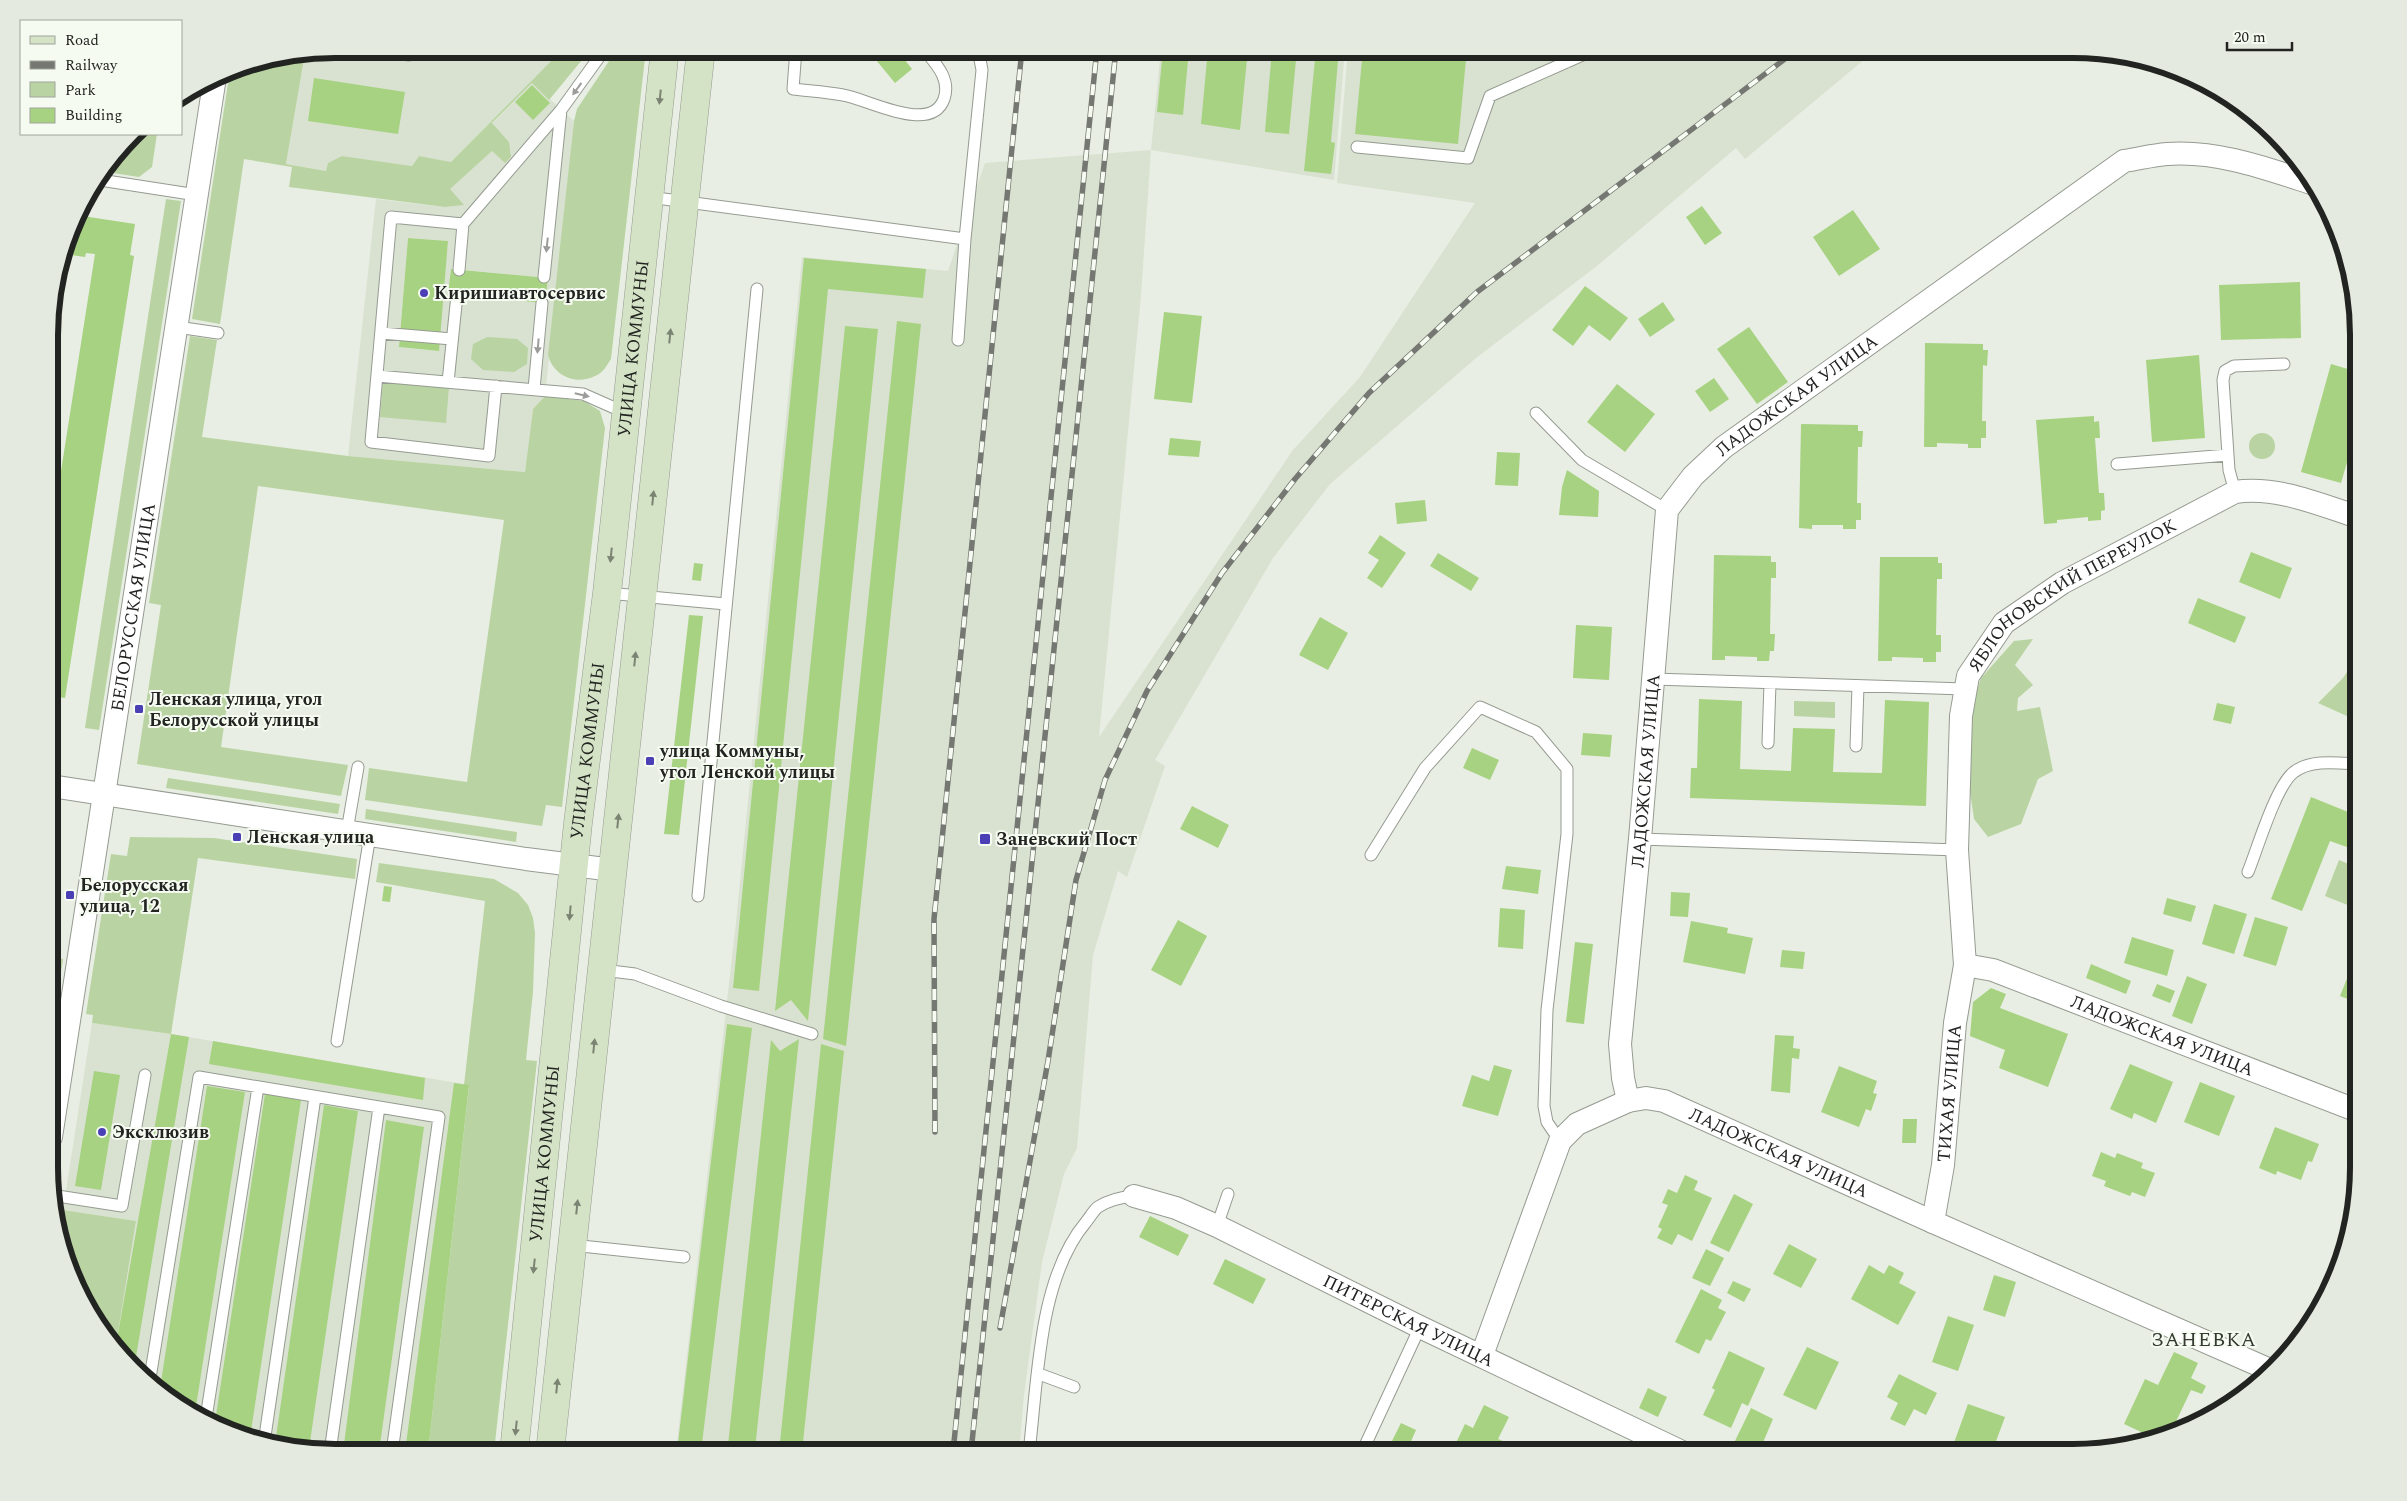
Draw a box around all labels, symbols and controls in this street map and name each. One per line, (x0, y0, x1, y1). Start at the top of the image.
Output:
legend (20, 20, 182, 135)
scale bar (2227, 20, 2292, 52)
text: 20 m (2234, 26, 2266, 49)
text: Road (65, 29, 99, 52)
text: Railway (65, 54, 118, 77)
text: Park (65, 79, 96, 102)
one-way arrow (572, 82, 582, 95)
one-way arrow (656, 90, 664, 106)
text: Building (65, 104, 122, 127)
one-way arrow (543, 238, 551, 254)
street label: УЛИЦА КОММУНЫ (610, 259, 656, 438)
place label: Киришиавтосервис (434, 280, 606, 307)
marker: Киришиавтосервис (418, 287, 430, 299)
one-way arrow (666, 328, 674, 344)
street label: ЛАДОЖСКАЯ УЛИЦА (1709, 328, 1883, 462)
one-way arrow (534, 338, 542, 354)
one-way arrow (574, 391, 589, 399)
one-way arrow (649, 490, 657, 506)
street label: БЕЛОРУССКАЯ УЛИЦА (104, 501, 162, 713)
street label: ЯБЛОНОВСКИЙ ПЕРЕУЛОК (1961, 512, 2181, 677)
one-way arrow (607, 547, 615, 563)
one-way arrow (631, 651, 639, 667)
street label: УЛИЦА КОММУНЫ (563, 661, 612, 840)
street label: ЛАДОЖСКАЯ УЛИЦА (1624, 673, 1667, 869)
place label: Ленская улица, угол Белорусской улицы (149, 686, 323, 734)
marker: Ленская улица, угол Белорусской улицы (133, 703, 145, 715)
place label: улица Коммуны, угол Ленской улицы (659, 738, 836, 786)
marker: улица Коммуны, угол Ленской улицы (644, 755, 656, 767)
one-way arrow (614, 813, 622, 829)
place label: Ленская улица (247, 824, 375, 851)
place label: Заневский Пост (996, 826, 1137, 853)
marker: Ленская улица (231, 831, 243, 843)
marker: Заневский Пост (978, 832, 992, 846)
place label: Белорусская улица, 12 (79, 872, 189, 920)
marker: Белорусская улица, 12 (64, 889, 76, 901)
one-way arrow (566, 906, 574, 922)
street label: ЛАДОЖСКАЯ УЛИЦА (2067, 988, 2258, 1083)
street label: ТИХАЯ УЛИЦА (1930, 1023, 1968, 1163)
one-way arrow (590, 1038, 598, 1054)
street label: УЛИЦА КОММУНЫ (522, 1064, 567, 1243)
street label: ЛАДОЖСКАЯ УЛИЦА (1685, 1100, 1873, 1205)
place label: Эксклюзив (112, 1119, 209, 1146)
marker: Эксклюзив (96, 1126, 108, 1138)
one-way arrow (573, 1199, 581, 1215)
one-way arrow (529, 1259, 537, 1275)
street label: ПИТЕРСКАЯ УЛИЦА (1318, 1267, 1499, 1374)
district label: ЗАНЕВКА (2151, 1325, 2257, 1355)
one-way arrow (553, 1378, 561, 1394)
one-way arrow (512, 1420, 520, 1436)

